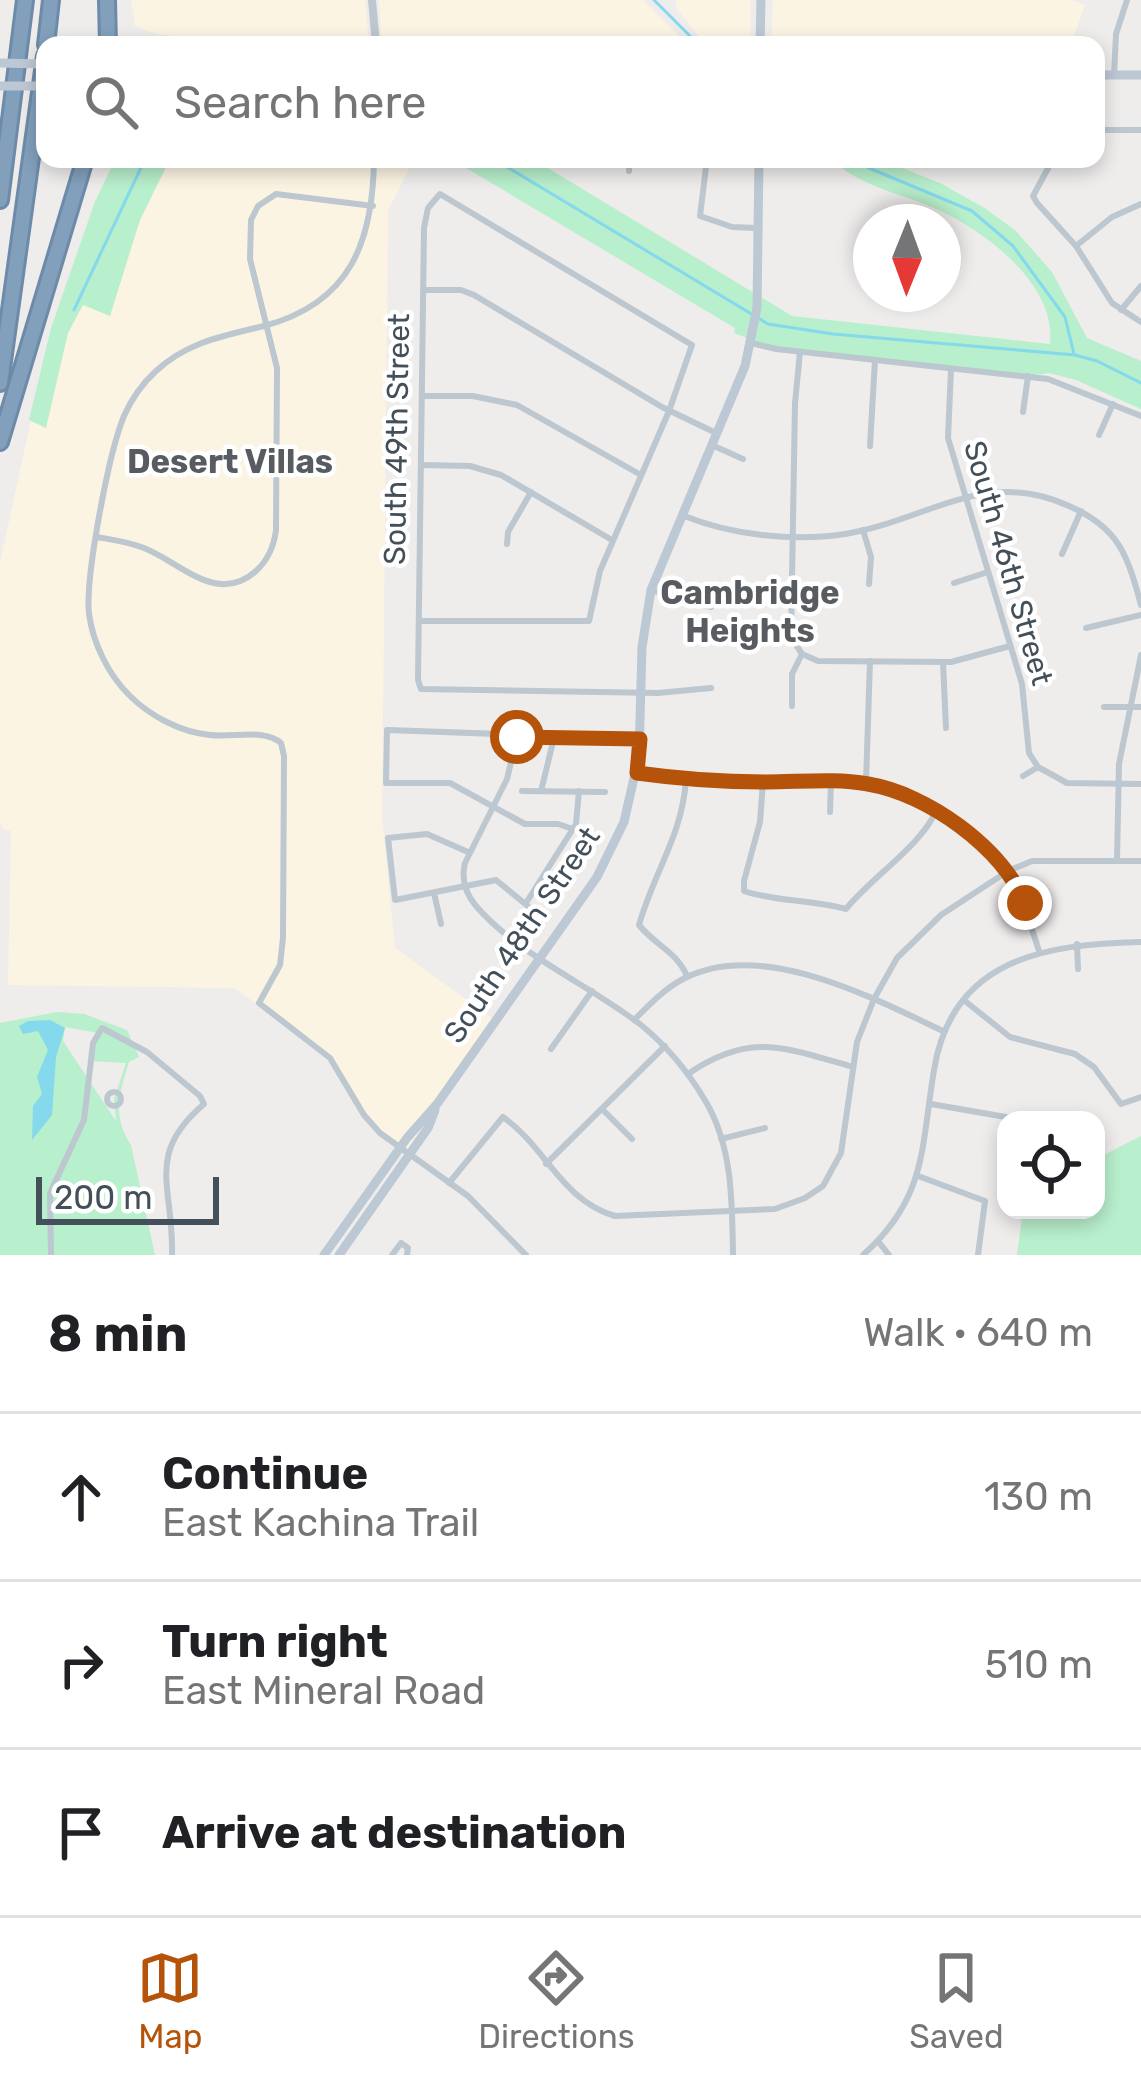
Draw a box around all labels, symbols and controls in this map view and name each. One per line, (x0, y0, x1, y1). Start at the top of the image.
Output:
search box (36, 36, 1105, 168)
icon: search (78, 69, 144, 135)
text: Search here (174, 76, 426, 129)
north arrow (853, 204, 961, 312)
street label: South 49th Street (377, 313, 417, 565)
street label: South 46th Street (956, 437, 1060, 689)
district label: Desert Villas (127, 442, 333, 481)
district label: Cambridge Heights (660, 573, 840, 650)
route start (490, 710, 544, 764)
street label: South 48th Street (436, 820, 608, 1050)
route end (998, 876, 1052, 930)
map controls (997, 1111, 1105, 1219)
button: locate (997, 1111, 1105, 1219)
scale bar (36, 1171, 219, 1224)
text: 200 m (54, 1178, 153, 1217)
text: 8 min (48, 1303, 188, 1364)
text: Walk · 640 m (863, 1310, 1093, 1356)
text: Continue (162, 1447, 368, 1500)
icon: ahead (48, 1464, 114, 1530)
text: 130 m (984, 1474, 1093, 1520)
text: East Kachina Trail (162, 1500, 479, 1546)
text: Turn right (162, 1615, 388, 1668)
icon: right (48, 1632, 114, 1698)
text: 510 m (985, 1642, 1093, 1688)
text: East Mineral Road (162, 1668, 485, 1714)
icon: arrive (48, 1800, 114, 1866)
text: Arrive at destination (162, 1806, 627, 1859)
tab: Map (137, 1945, 203, 2056)
tab: Directions (478, 1945, 635, 2056)
tab: Saved (909, 1945, 1004, 2056)

